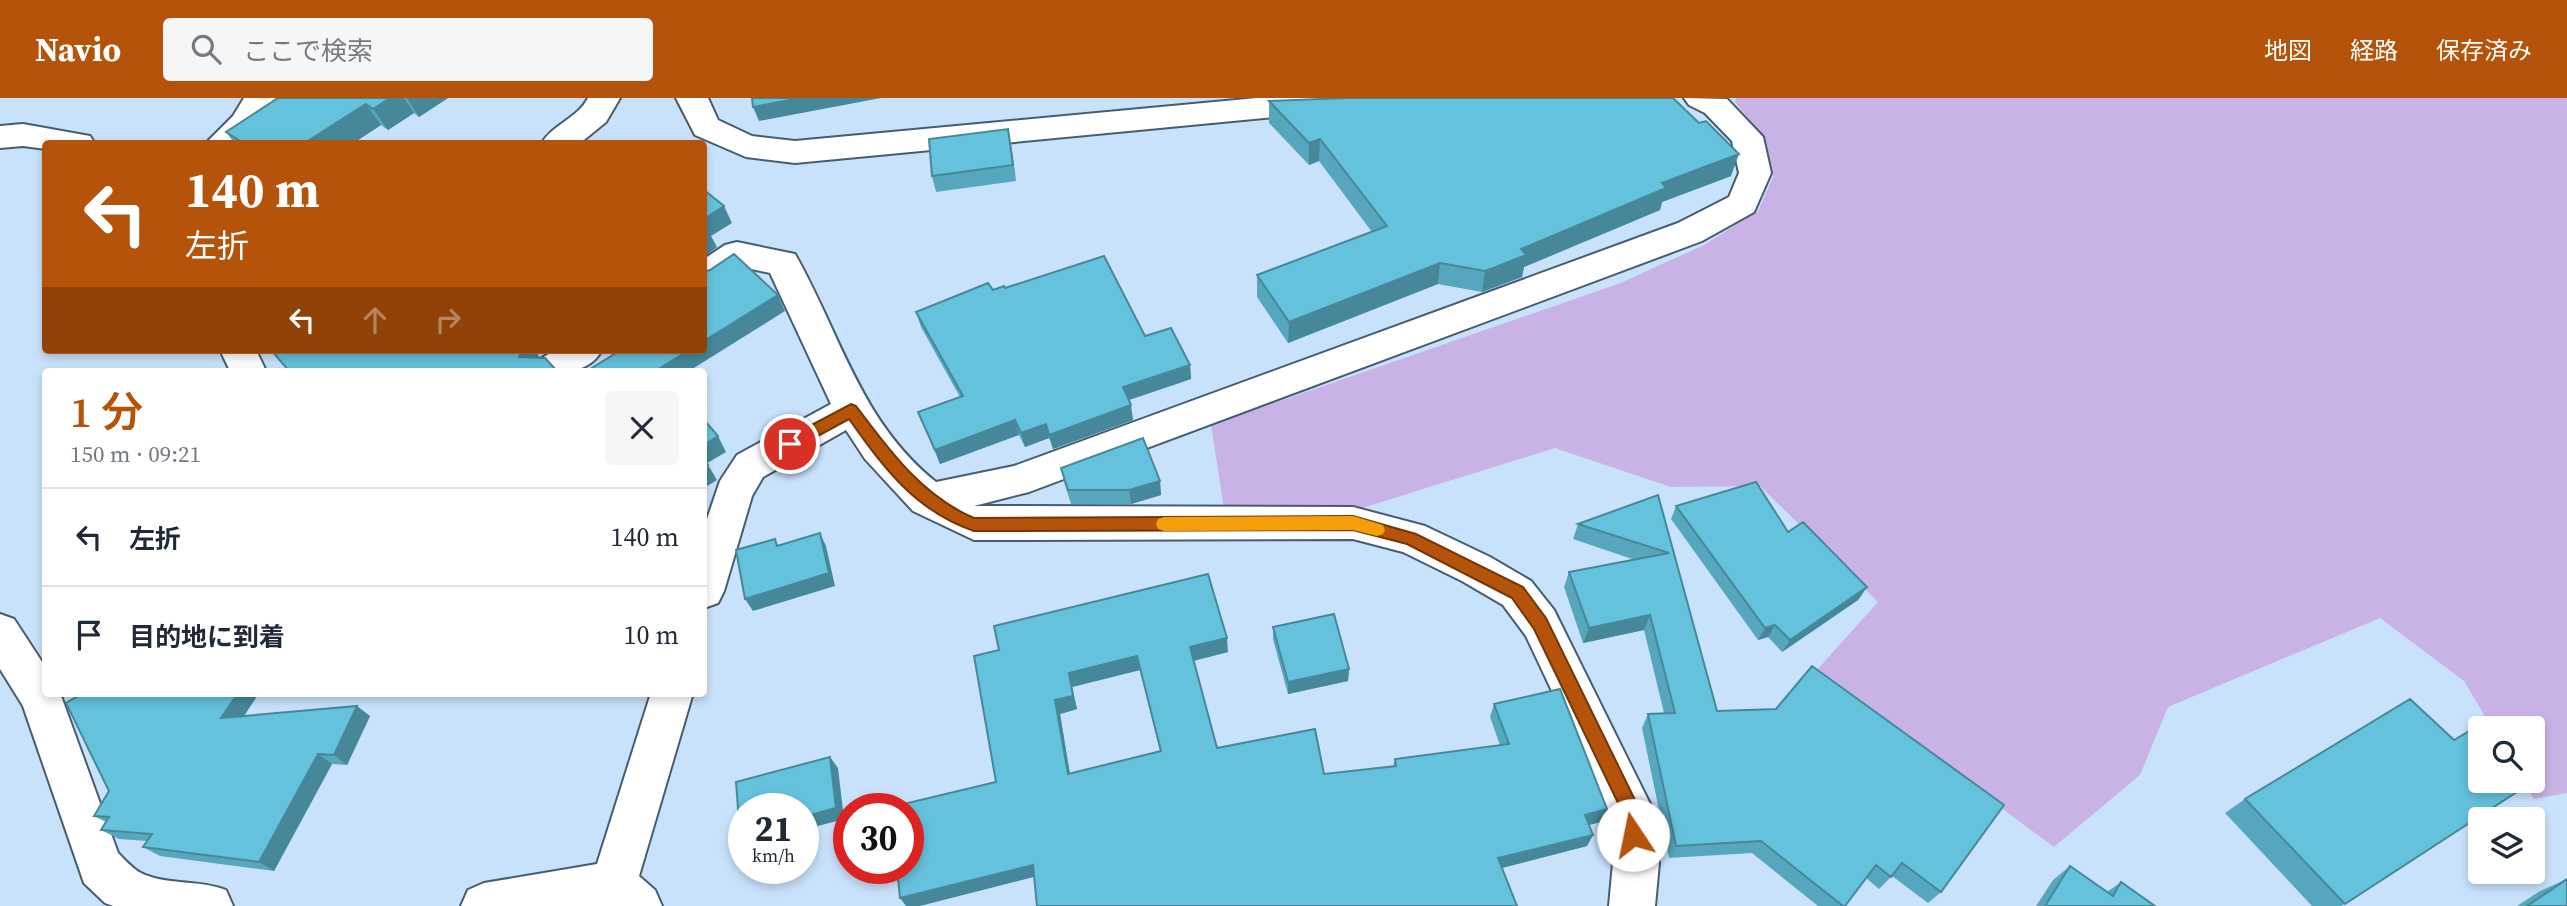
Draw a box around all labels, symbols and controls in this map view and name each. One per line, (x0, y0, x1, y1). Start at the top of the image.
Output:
search box (163, 18, 653, 81)
text: Navio (35, 27, 121, 72)
icon: search (187, 30, 225, 68)
text: ここで検索 (243, 33, 373, 69)
text: 地図 (2264, 34, 2312, 67)
text: 経路 (2350, 34, 2398, 67)
text: 保存済み (2436, 34, 2532, 67)
text: 140 m (185, 156, 320, 223)
icon: left (70, 168, 161, 259)
text: 左折 (185, 224, 249, 268)
icon: left (283, 301, 321, 339)
icon: ahead (356, 301, 394, 339)
icon: right (429, 301, 467, 339)
text: 1 分 (70, 383, 143, 441)
button: close (605, 391, 679, 465)
pin (760, 414, 820, 474)
icon: arrive (771, 425, 809, 463)
text: 150 m · 09:21 (70, 438, 201, 470)
icon: left (70, 518, 108, 556)
text: 140 m (611, 519, 679, 555)
text: 左折 (129, 521, 181, 557)
icon: arrive (70, 616, 108, 654)
text: 10 m (624, 617, 679, 653)
text: 目的地に到着 (129, 619, 285, 655)
map controls (2468, 716, 2545, 884)
button: search (2468, 716, 2545, 793)
speed limit sign: 30 (833, 793, 924, 884)
position arrow (1596, 798, 1670, 872)
text: 21 (755, 805, 792, 853)
button: layers (2468, 807, 2545, 884)
text: km/h (752, 843, 795, 868)

